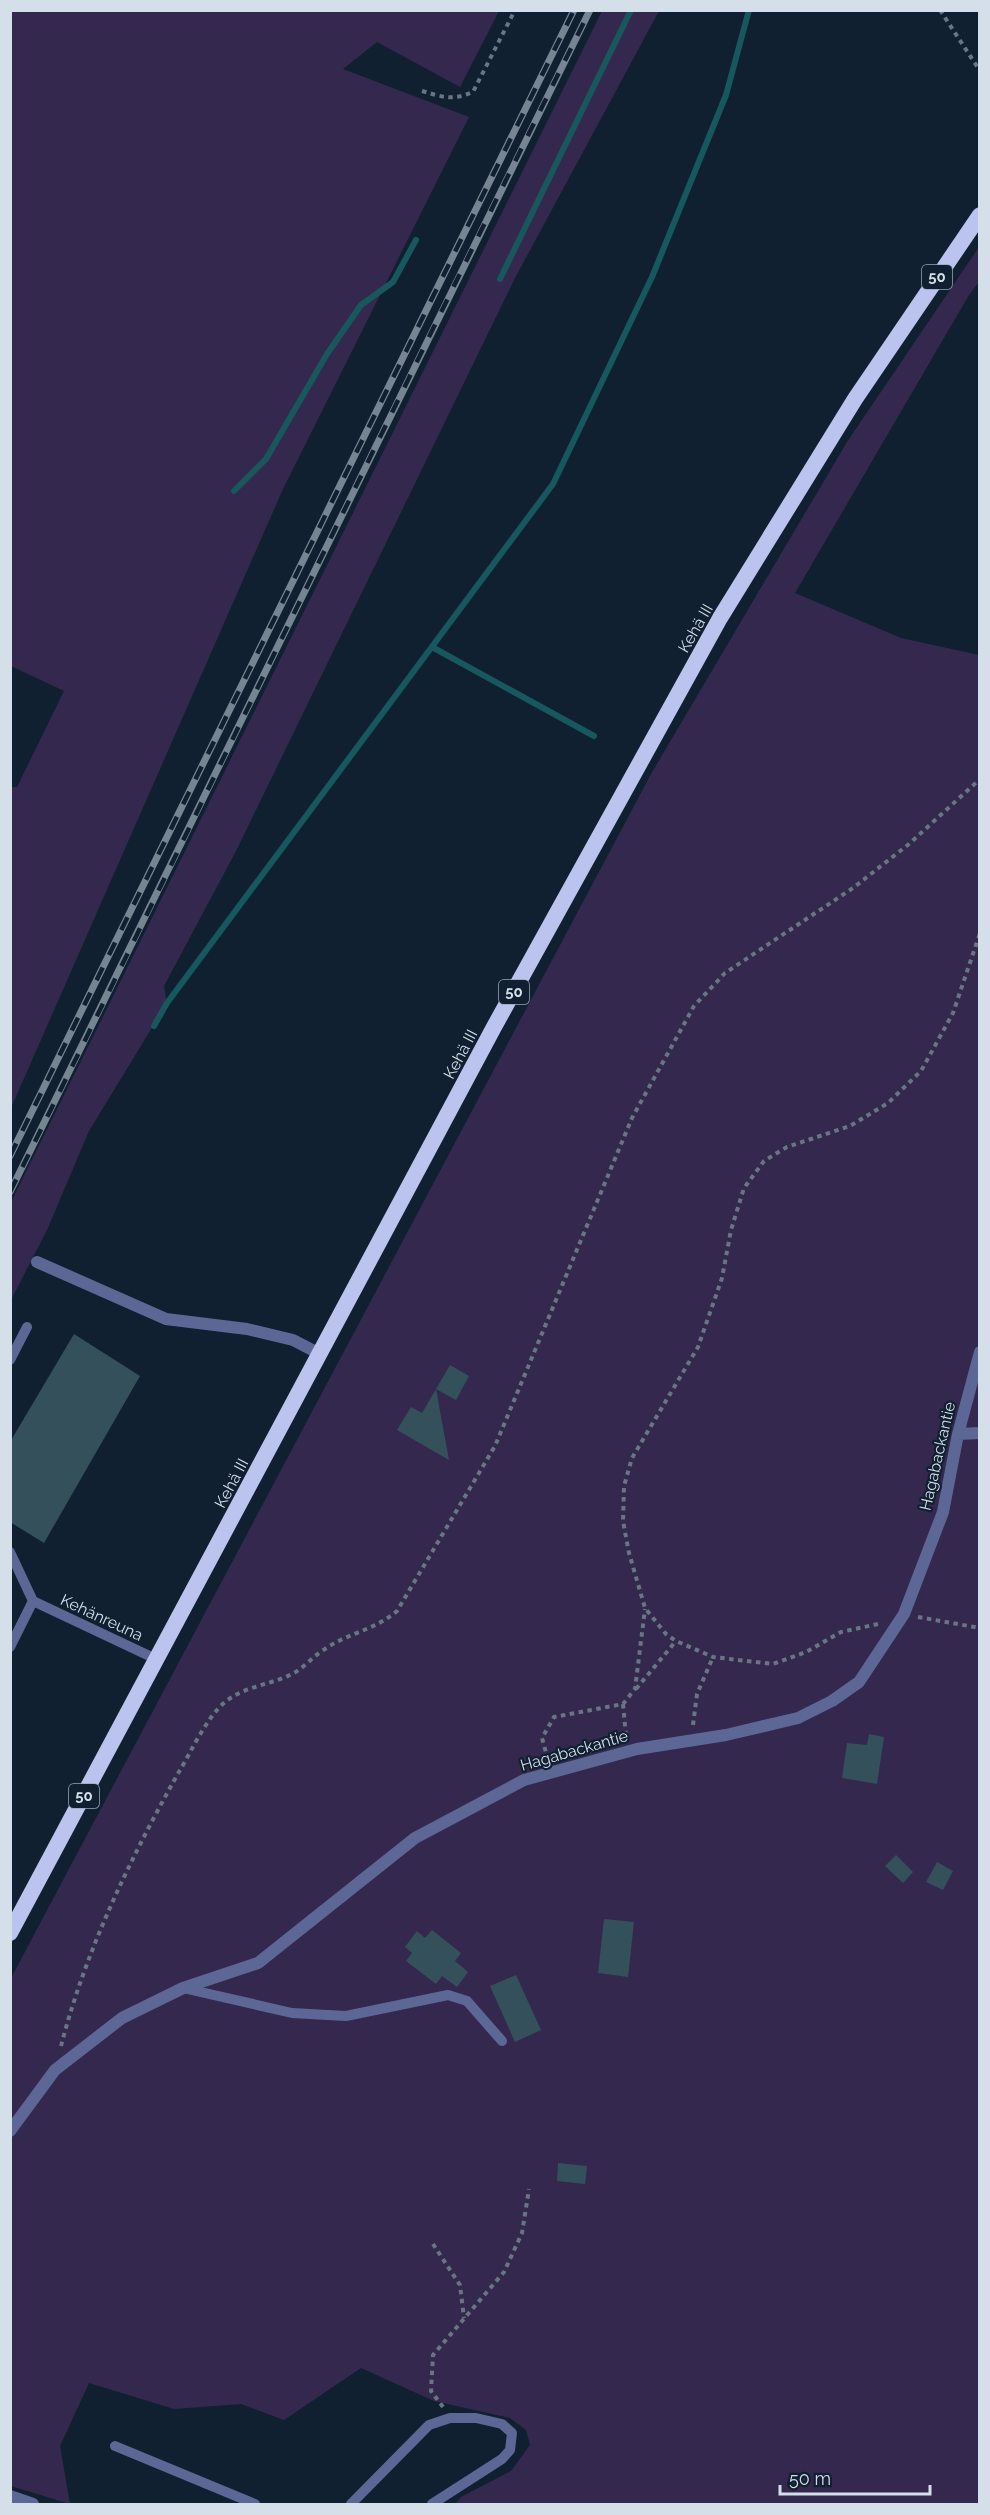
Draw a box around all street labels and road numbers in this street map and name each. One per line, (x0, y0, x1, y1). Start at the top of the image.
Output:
road number: 50 (922, 265, 952, 289)
street label: Kehä III (674, 600, 717, 656)
road number: 50 (499, 980, 529, 1004)
street label: Kehä III (440, 1026, 481, 1082)
street label: Hagabackantie (916, 1400, 959, 1512)
street label: Kehä III (211, 1455, 252, 1511)
street label: Kehänreuna (57, 1590, 146, 1645)
street label: Hagabackantie (518, 1726, 630, 1775)
road number: 50 (69, 1784, 99, 1808)

